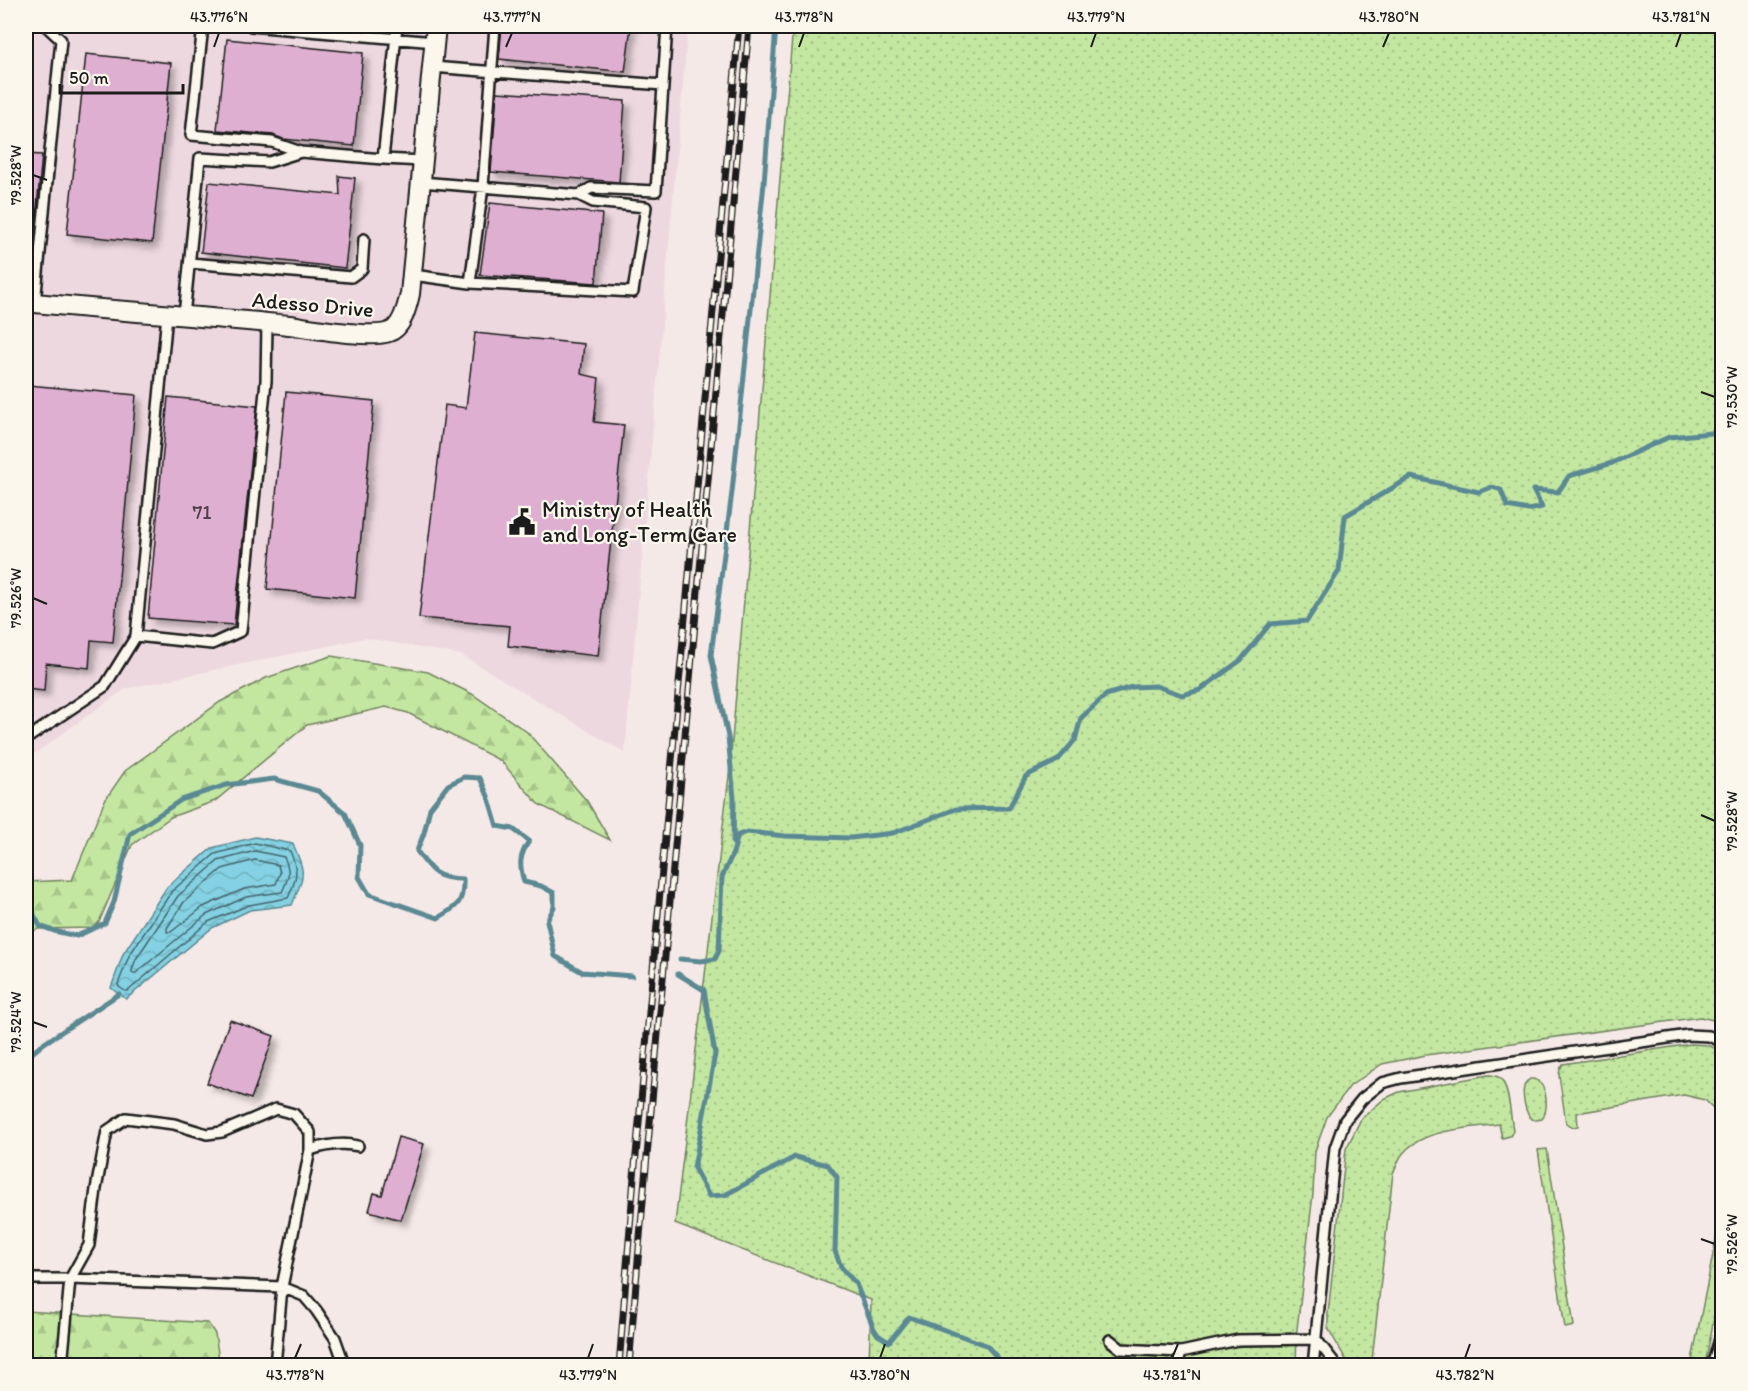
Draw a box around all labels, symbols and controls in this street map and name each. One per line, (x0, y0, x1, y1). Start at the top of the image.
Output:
text: 43.776°N (190, 8, 248, 26)
text: 43.777°N (483, 8, 541, 26)
text: 43.778°N (775, 8, 833, 26)
text: 43.779°N (1067, 8, 1125, 26)
text: 43.780°N (1359, 8, 1419, 26)
text: 43.781°N (1652, 8, 1710, 26)
scale bar (60, 57, 183, 95)
text: 50 m (69, 67, 109, 89)
text: 79.528°W (7, 145, 25, 205)
street label: Adesso Drive (251, 286, 375, 323)
text: 79.530°W (1723, 366, 1741, 428)
place label: Ministry of Health and Long-Term Care (542, 496, 737, 548)
house number: 71 (192, 500, 212, 524)
public building icon: Ministry of Health and Long-Term Care (507, 507, 537, 537)
text: 79.526°W (7, 568, 25, 628)
text: 79.528°W (1723, 791, 1741, 851)
text: 79.524°W (7, 991, 25, 1053)
text: 79.526°W (1723, 1214, 1741, 1274)
text: 43.778°N (266, 1366, 324, 1384)
text: 43.779°N (559, 1366, 617, 1384)
text: 43.780°N (850, 1366, 910, 1384)
text: 43.781°N (1143, 1366, 1201, 1384)
text: 43.782°N (1436, 1366, 1494, 1384)

